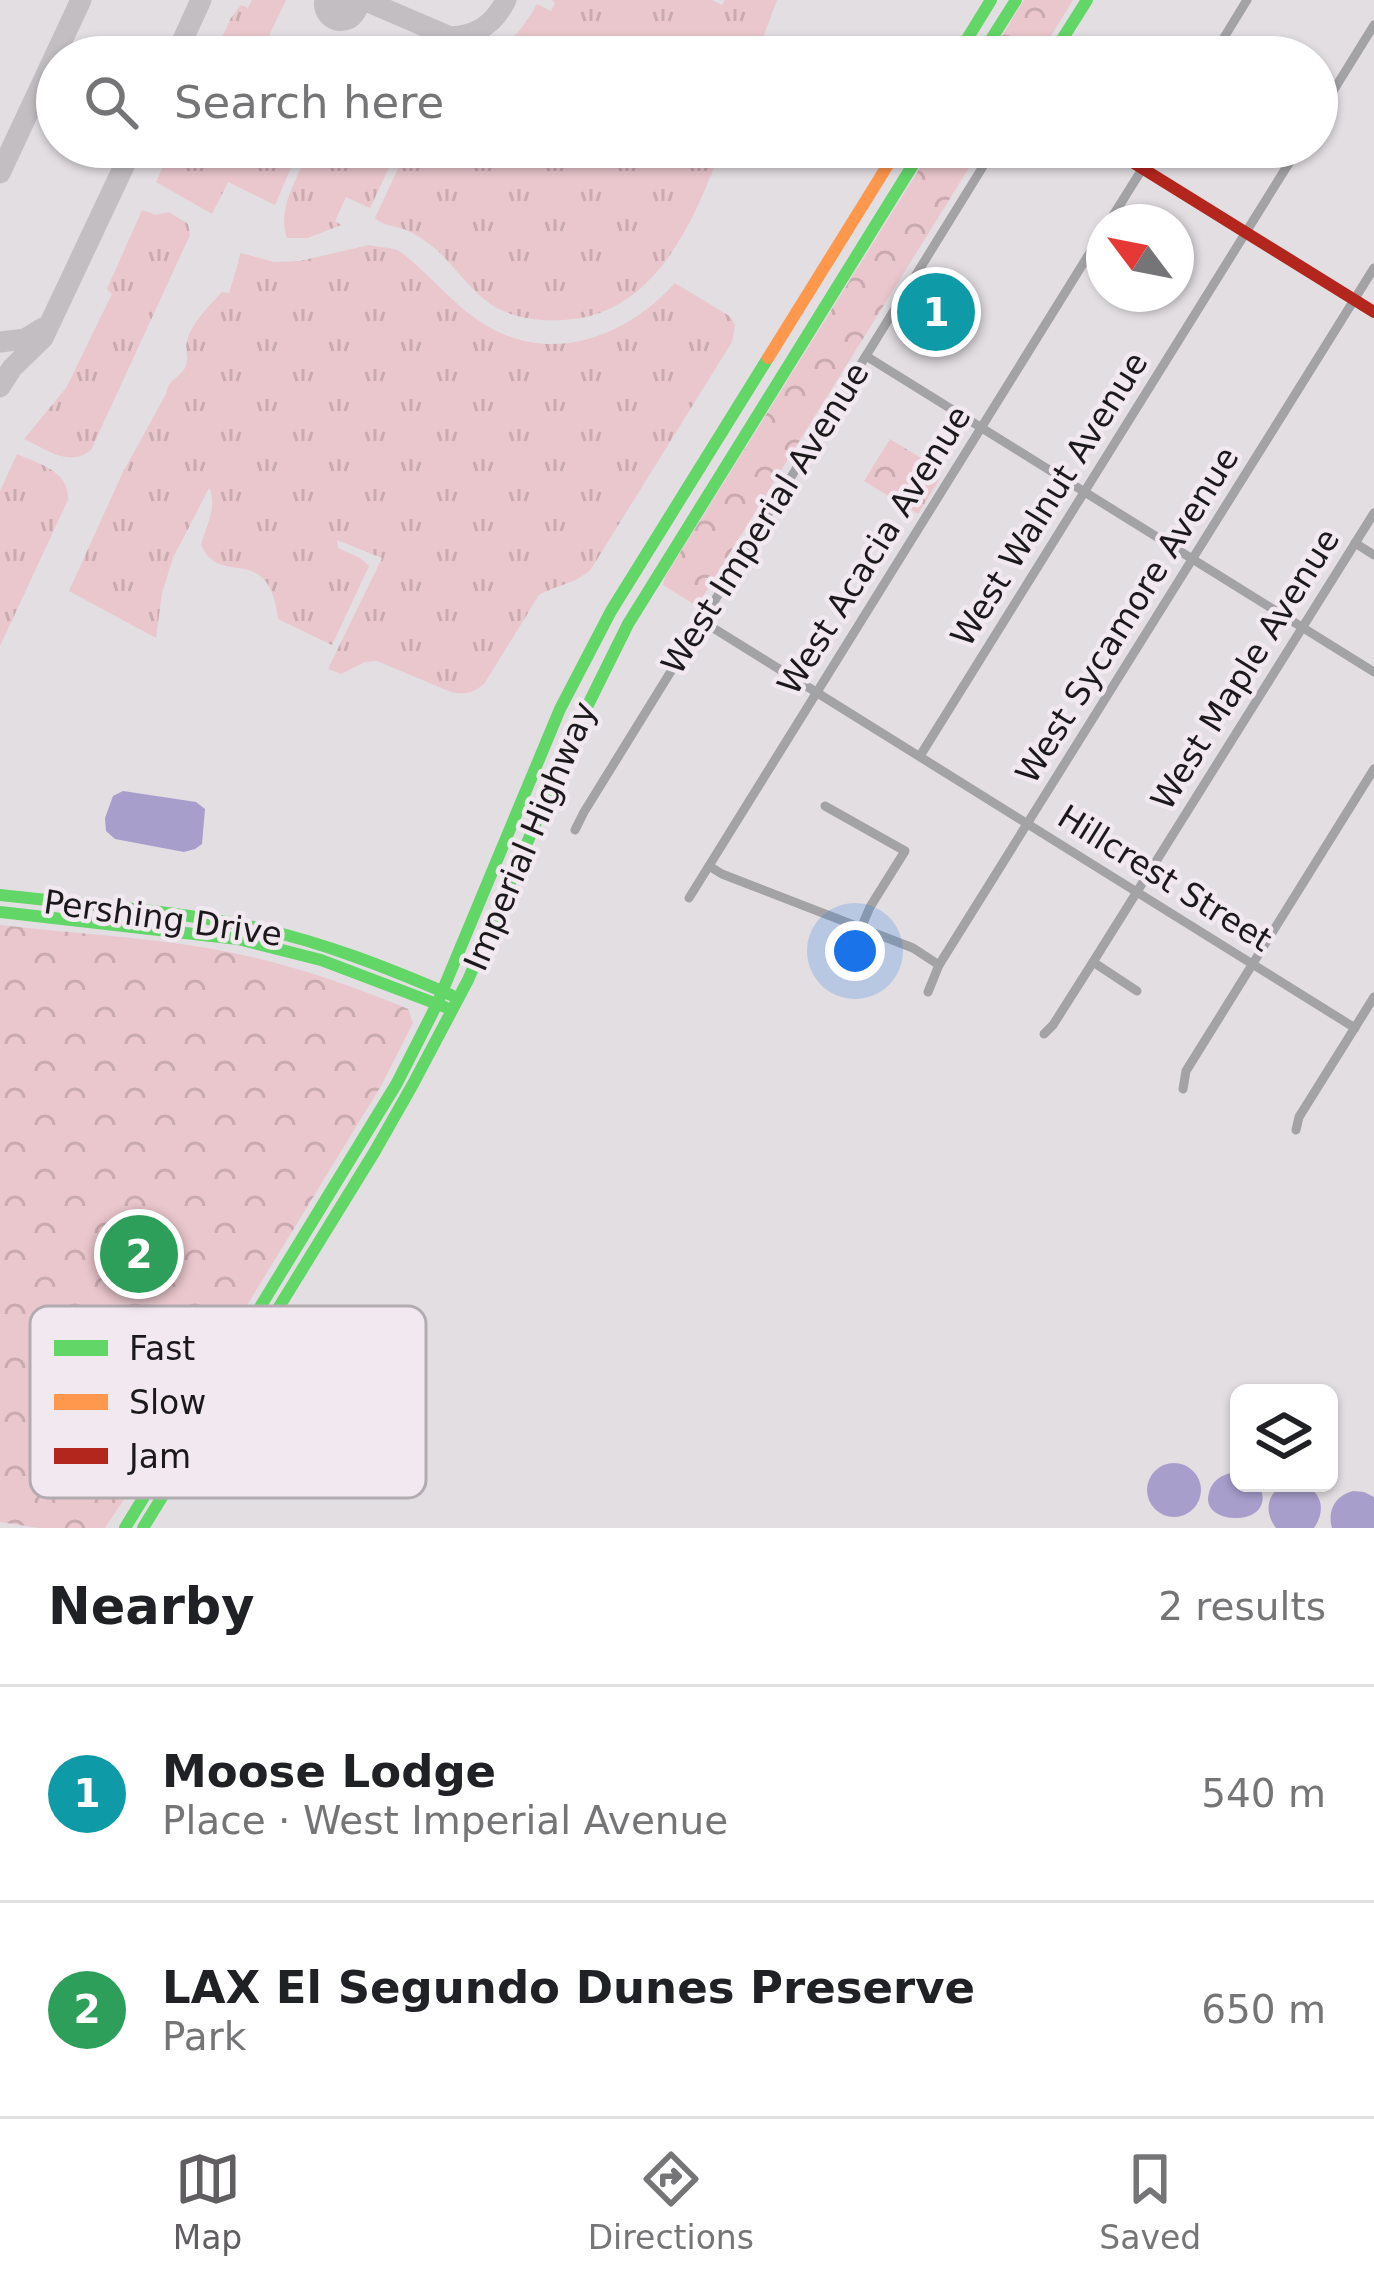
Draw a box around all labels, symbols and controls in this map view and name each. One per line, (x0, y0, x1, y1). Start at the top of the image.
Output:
search box (36, 36, 1338, 168)
icon: search (78, 69, 144, 135)
text: Search here (174, 76, 444, 129)
north arrow (1086, 204, 1194, 312)
pin: 1 (897, 267, 975, 357)
street label: West Walnut Avenue (943, 345, 1155, 653)
street label: West Imperial Avenue (653, 355, 877, 681)
street label: West Acacia Avenue (769, 399, 979, 701)
street label: West Sycamore Avenue (1007, 440, 1247, 790)
street label: West Maple Avenue (1143, 521, 1347, 817)
street label: Imperial Highway (456, 696, 604, 976)
street label: Hillcrest Street (1051, 797, 1279, 959)
street label: Pershing Drive (41, 882, 285, 954)
your location (825, 921, 885, 981)
pin: 2 (100, 1209, 178, 1299)
legend (30, 1306, 426, 1498)
text: Fast (129, 1329, 195, 1368)
text: Slow (129, 1383, 206, 1422)
map controls (1230, 1384, 1338, 1492)
button: layers (1230, 1384, 1338, 1492)
text: Jam (127, 1437, 191, 1476)
text: Nearby (48, 1577, 255, 1636)
text: 2 results (1158, 1584, 1326, 1629)
text: Moose Lodge (162, 1745, 496, 1798)
text: 1 (73, 1771, 101, 1816)
text: 540 m (1201, 1771, 1326, 1816)
text: Place · West Imperial Avenue (162, 1798, 728, 1843)
text: LAX El Segundo Dunes Preserve (162, 1961, 975, 2014)
text: 2 (73, 1987, 101, 2032)
text: 650 m (1201, 1987, 1326, 2032)
text: Park (162, 2014, 246, 2059)
tab: Map (173, 2146, 242, 2257)
tab: Directions (588, 2146, 754, 2257)
tab: Saved (1099, 2146, 1201, 2257)

